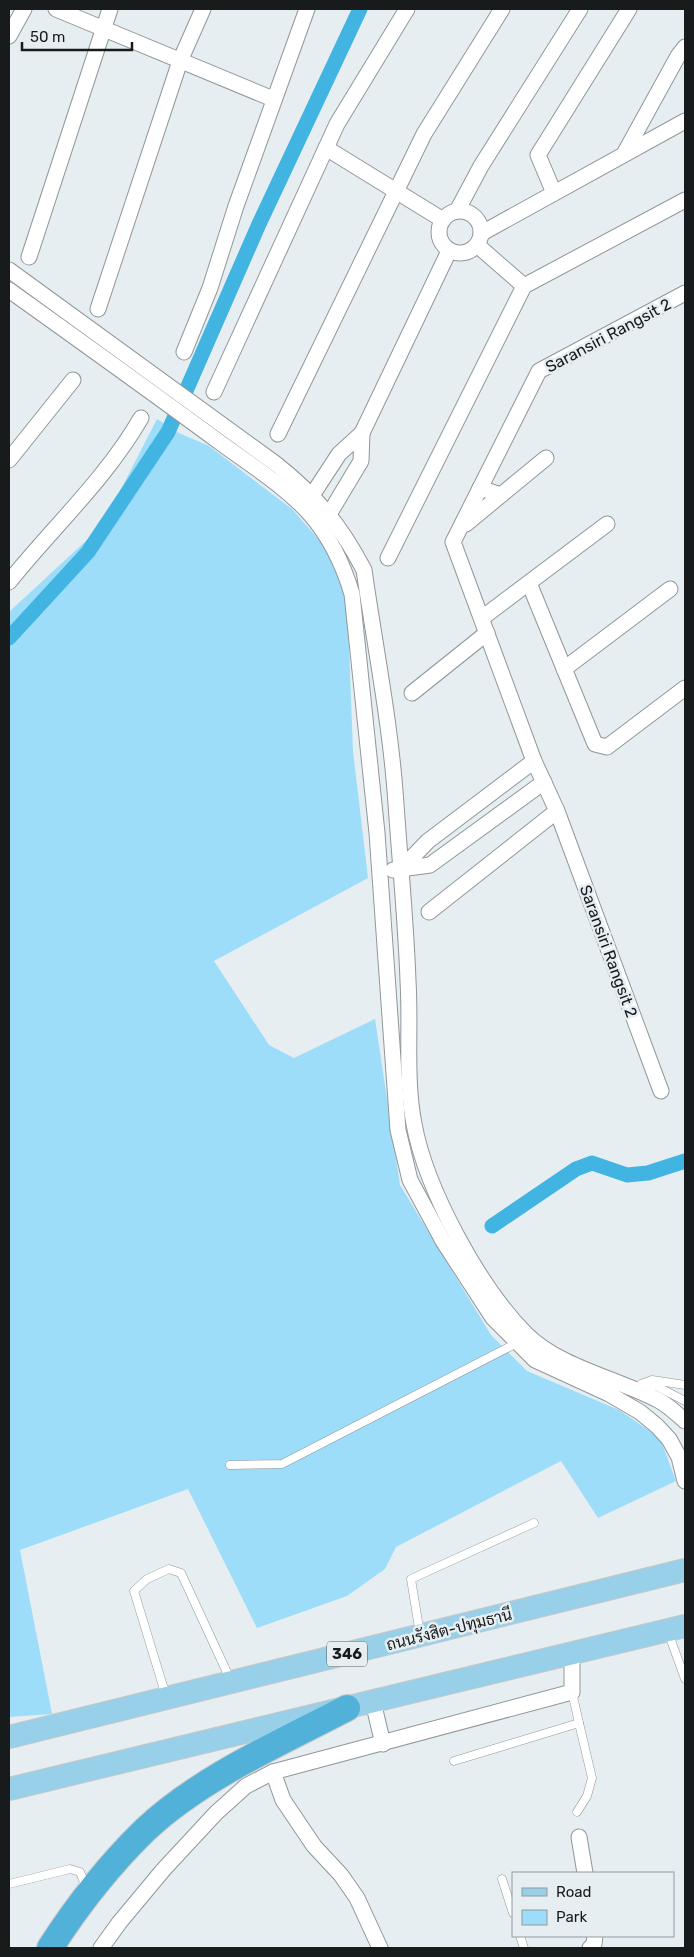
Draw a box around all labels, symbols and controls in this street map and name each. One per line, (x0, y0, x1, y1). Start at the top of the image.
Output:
scale bar (22, 20, 132, 52)
text: 50 m (30, 28, 65, 46)
street label: Saransiri Rangsit 2 (542, 294, 674, 377)
street label: Saransiri Rangsit 2 (576, 882, 641, 1020)
street label: ถนนรังสิต-ปทุมธานี (384, 1603, 514, 1656)
road number: 346 (327, 1642, 367, 1666)
legend (512, 1872, 674, 1937)
text: Road (556, 1883, 592, 1901)
text: Park (556, 1908, 587, 1926)

